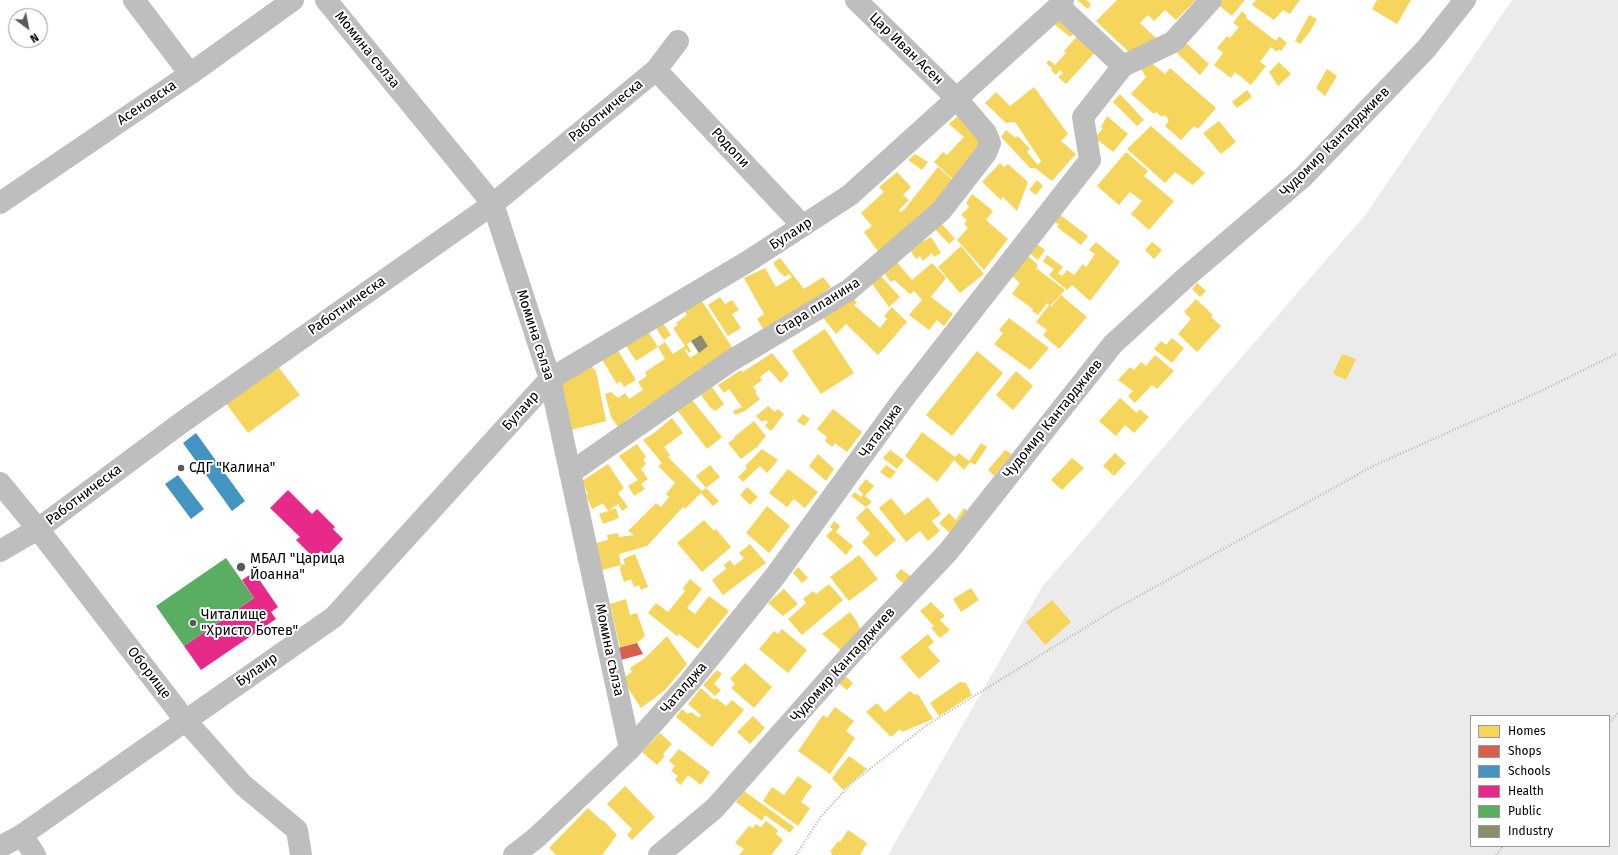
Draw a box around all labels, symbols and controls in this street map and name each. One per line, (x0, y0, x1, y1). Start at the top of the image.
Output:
north arrow (8, 8, 48, 48)
street label: Момина сълза (331, 8, 403, 92)
street label: Цар Иван Асен (866, 10, 946, 88)
text: N (28, 30, 41, 45)
street label: Работническа (565, 76, 647, 146)
street label: Асеновска (114, 77, 180, 129)
street label: Чудомир Кантарджиев (1277, 84, 1393, 200)
street label: Родопи (707, 125, 753, 171)
street label: Булаир (767, 214, 815, 254)
street label: Работническа (305, 273, 389, 339)
street label: Стара планина (773, 274, 863, 340)
street label: Момина сълза (512, 288, 558, 382)
street label: Чудомир Кантарджиев (1000, 356, 1106, 482)
street label: Булаир (499, 388, 543, 434)
street label: Чаталджа (856, 401, 906, 461)
place label: СДГ "Калина" (189, 460, 275, 476)
street label: Работническа (43, 461, 125, 529)
marker: СДГ "Калина" (176, 463, 186, 473)
place label: МБАЛ "Царица Йоанна" (250, 551, 345, 584)
marker: МБАЛ "Царица Йоанна" (235, 561, 247, 573)
street label: Момина сълза (591, 602, 627, 698)
street label: Чудомир Кантарджиев (787, 604, 899, 726)
place label: Читалище "Христо Ботев" (201, 607, 298, 640)
marker: Читалище "Христо Ботев" (188, 618, 198, 628)
street label: Оборище (124, 644, 174, 702)
street label: Булаир (233, 650, 281, 690)
street label: Чаталджа (657, 659, 711, 717)
legend (1470, 715, 1610, 847)
text: Homes (1508, 724, 1546, 738)
text: Shops (1508, 744, 1541, 758)
text: Schools (1508, 764, 1550, 778)
text: Health (1508, 784, 1544, 798)
text: Public (1508, 804, 1541, 818)
text: Industry (1508, 824, 1553, 838)

